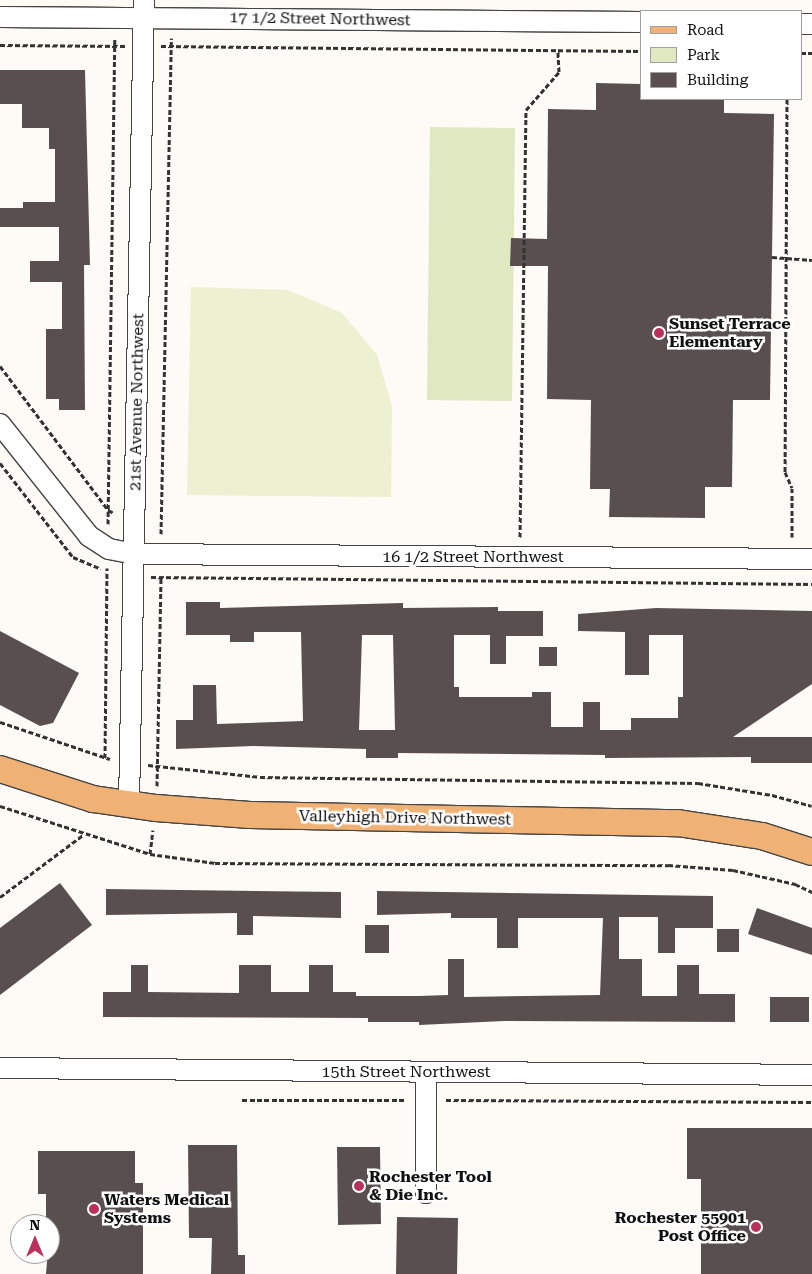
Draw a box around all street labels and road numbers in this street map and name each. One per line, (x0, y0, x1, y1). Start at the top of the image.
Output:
street label: 17 1/2 Street Northwest (229, 8, 411, 30)
street label: 21st Avenue Northwest (126, 313, 148, 491)
street label: 16 1/2 Street Northwest (382, 547, 564, 567)
street label: Valleyhigh Drive Northwest (299, 807, 511, 829)
street label: 15th Street Northwest (322, 1062, 490, 1082)

